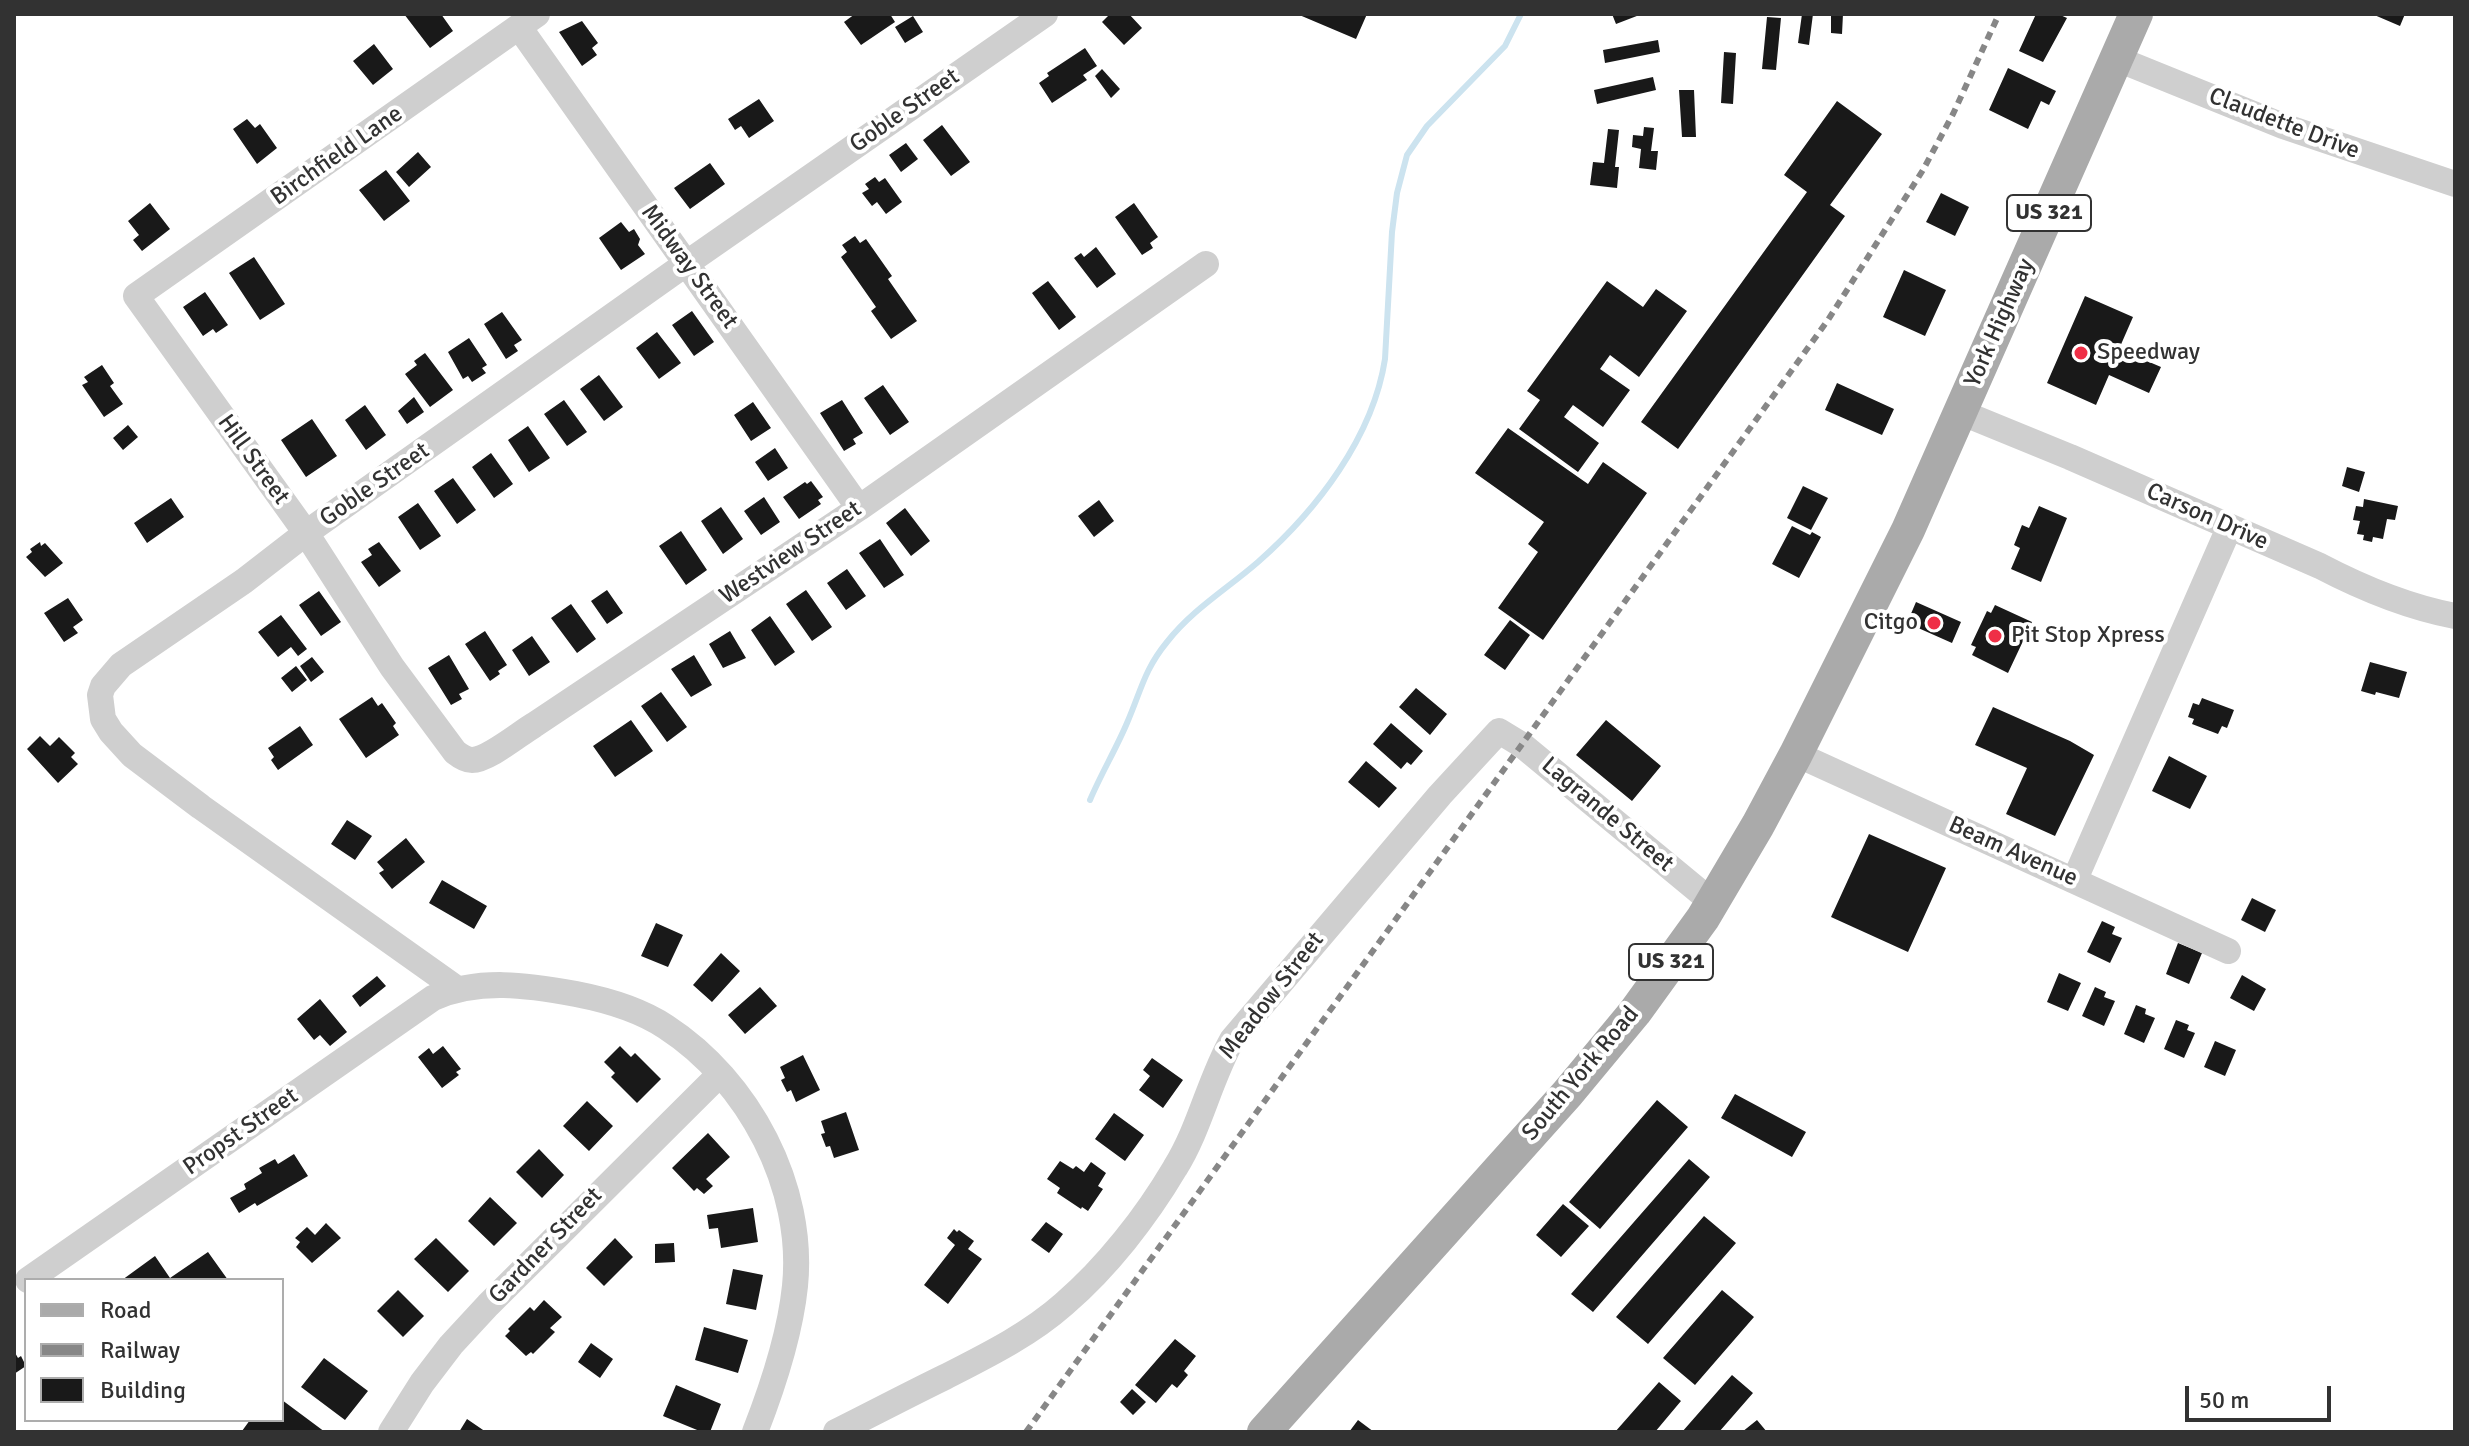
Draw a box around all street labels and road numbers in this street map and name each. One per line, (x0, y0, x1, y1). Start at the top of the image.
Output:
street label: Goble Street (845, 63, 965, 159)
street label: Claudette Drive (2205, 82, 2363, 166)
street label: Birchfield Lane (266, 100, 408, 212)
road number: US 321 (2007, 195, 2091, 231)
street label: Midway Street (634, 199, 744, 335)
street label: York Highway (1959, 254, 2041, 392)
street label: Hill Street (211, 409, 295, 511)
street label: Goble Street (315, 437, 435, 533)
street label: Carson Drive (2142, 477, 2272, 557)
street label: Westview Street (715, 495, 867, 611)
street label: Lagrande Street (1535, 751, 1679, 879)
street label: Beam Avenue (1944, 811, 2082, 893)
street label: Meadow Street (1213, 927, 1331, 1065)
road number: US 321 (1629, 944, 1713, 980)
street label: South York Road (1516, 1001, 1646, 1147)
street label: Propst Street (178, 1082, 304, 1182)
street label: Gardner Street (483, 1182, 609, 1310)

